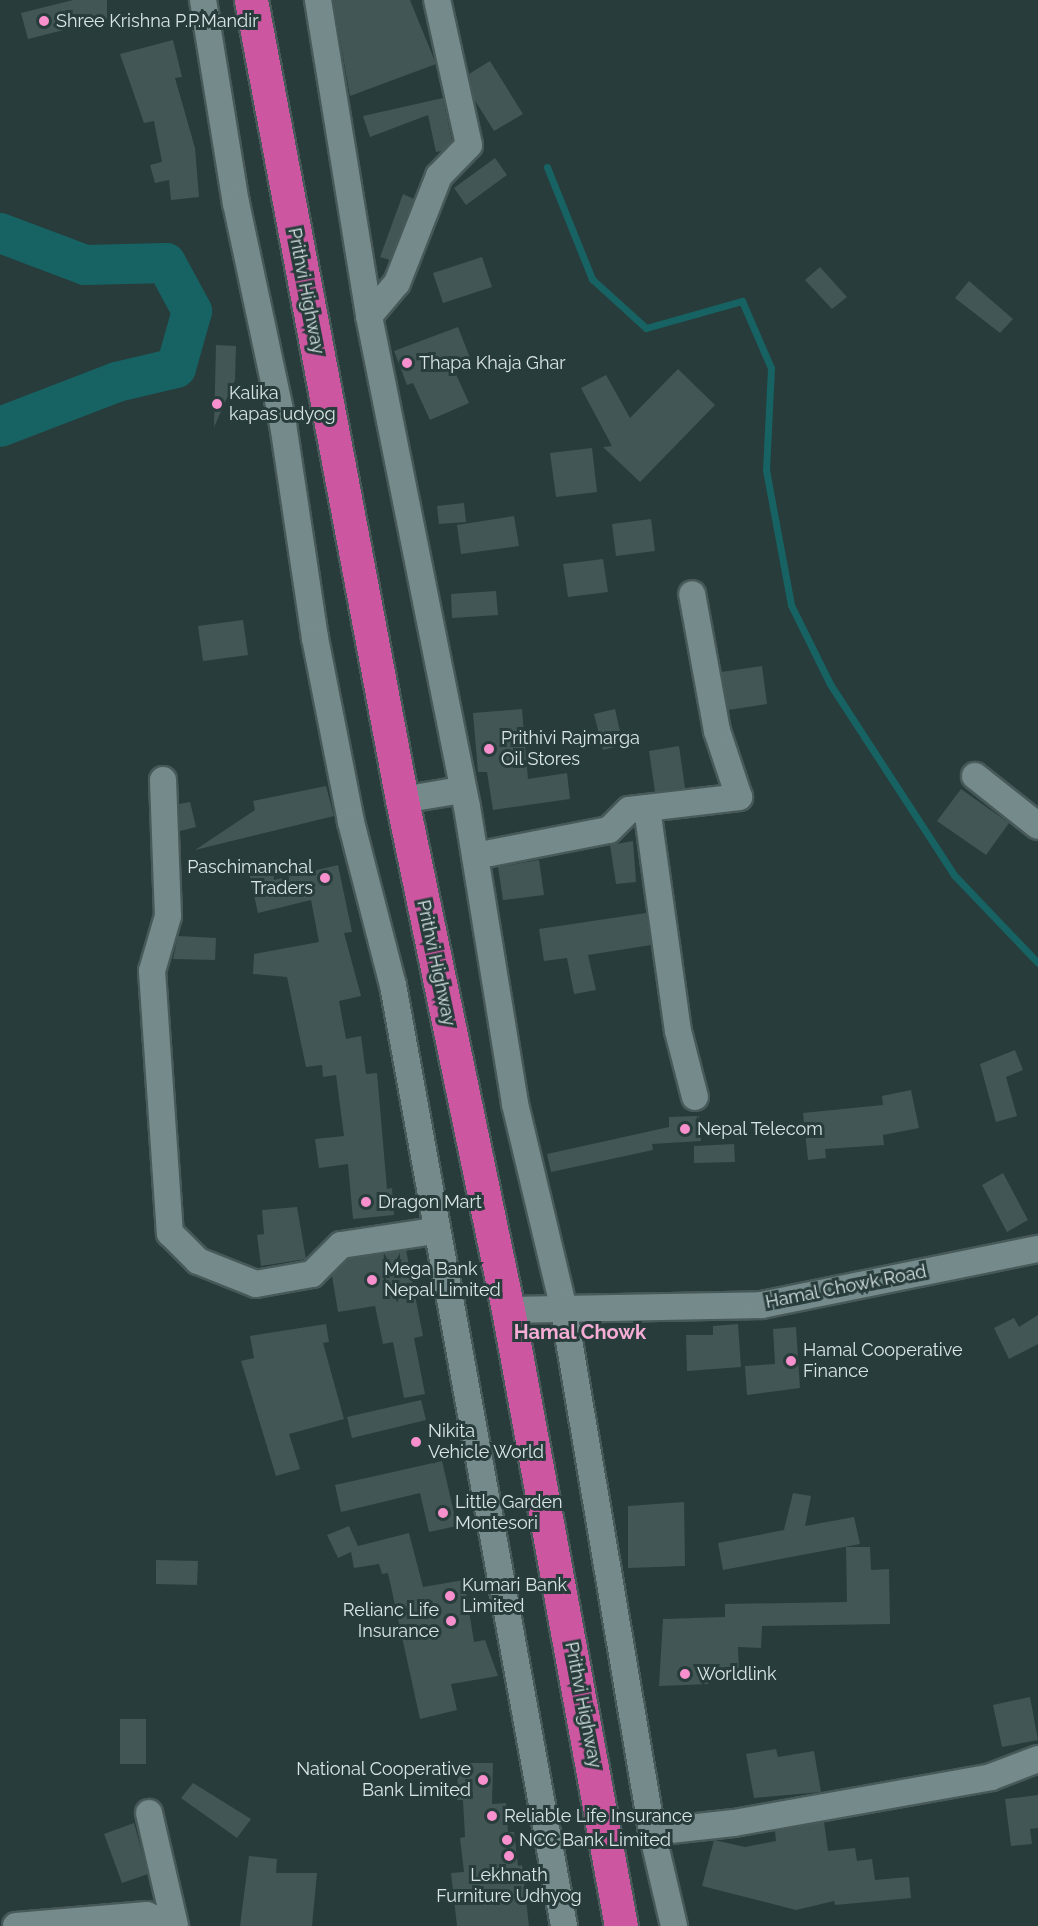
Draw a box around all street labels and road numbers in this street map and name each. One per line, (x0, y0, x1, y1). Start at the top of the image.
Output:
street label: Prithvi Highway (283, 226, 329, 356)
street label: Prithvi Highway (412, 898, 460, 1028)
street label: Hamal Chowk Road (763, 1261, 929, 1313)
street label: Prithvi Highway (560, 1640, 606, 1770)

